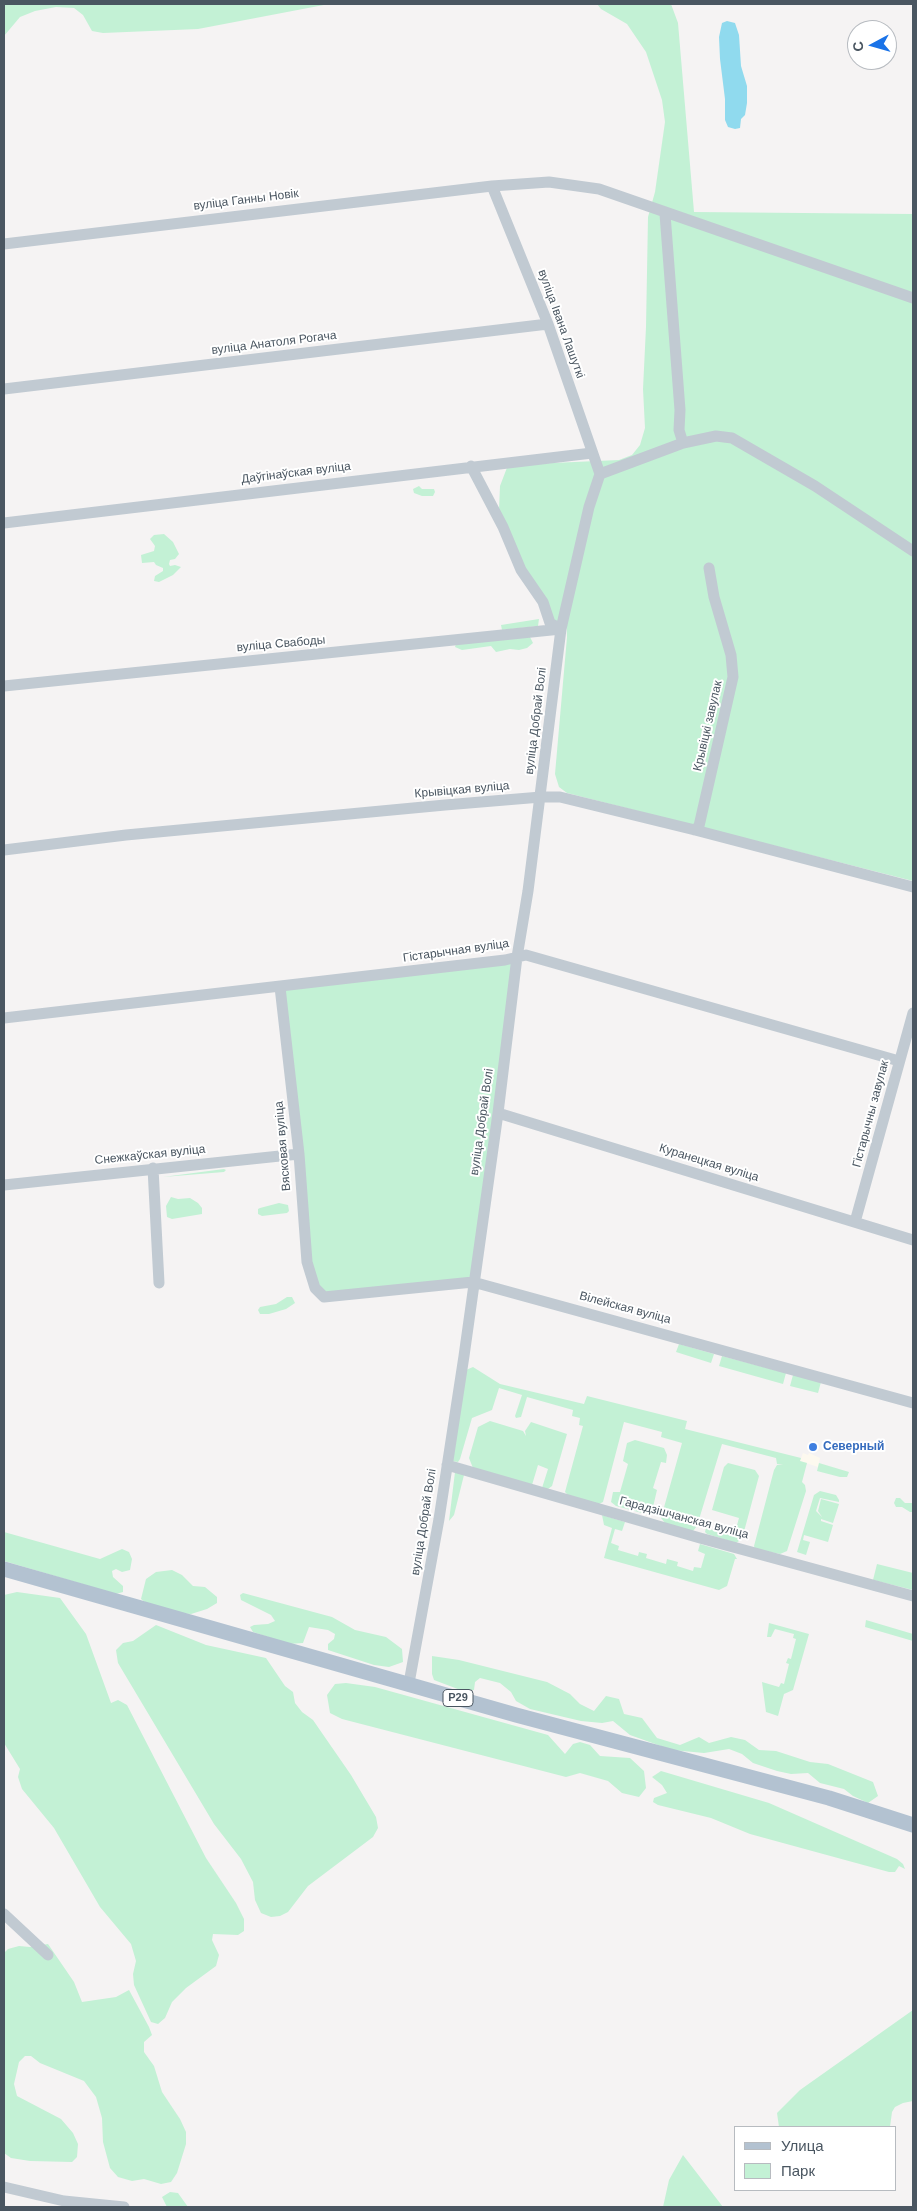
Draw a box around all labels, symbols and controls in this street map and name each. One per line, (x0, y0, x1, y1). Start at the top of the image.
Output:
north arrow (847, 20, 897, 70)
text: С (850, 41, 867, 52)
street label: вуліца Ганны Новік (193, 186, 299, 214)
street label: вуліца Івана Лашуткі (535, 268, 587, 380)
street label: вуліца Анатоля Рогача (211, 328, 337, 358)
street label: Даўгінаўская вуліца (240, 459, 352, 487)
street label: вуліца Свабоды (236, 633, 326, 655)
street label: вуліца Добрай Волі (522, 667, 550, 775)
street label: Крывіцкі завулак (691, 679, 725, 773)
street label: Крывіцкая вуліца (414, 779, 510, 801)
street label: Гістарычная вуліца (402, 936, 510, 966)
street label: Гістарычны завулак (850, 1059, 892, 1169)
street label: вуліца Добрай Волі (467, 1068, 497, 1176)
street label: Вясковая вуліца (272, 1100, 294, 1192)
street label: Куранецкая вуліца (657, 1141, 761, 1185)
street label: Снежкаўская вуліца (94, 1142, 206, 1168)
street label: Вілейская вуліца (578, 1289, 672, 1327)
place label: Северный (823, 1440, 884, 1454)
marker: Северный (807, 1441, 819, 1453)
street label: вуліца Добрай Волі (408, 1468, 440, 1576)
street label: Гарадзішчанская вуліца (618, 1494, 750, 1542)
road number: Р29 (443, 1690, 473, 1706)
legend (734, 2126, 897, 2191)
text: Улица (781, 2137, 824, 2154)
text: Парк (781, 2162, 815, 2179)

